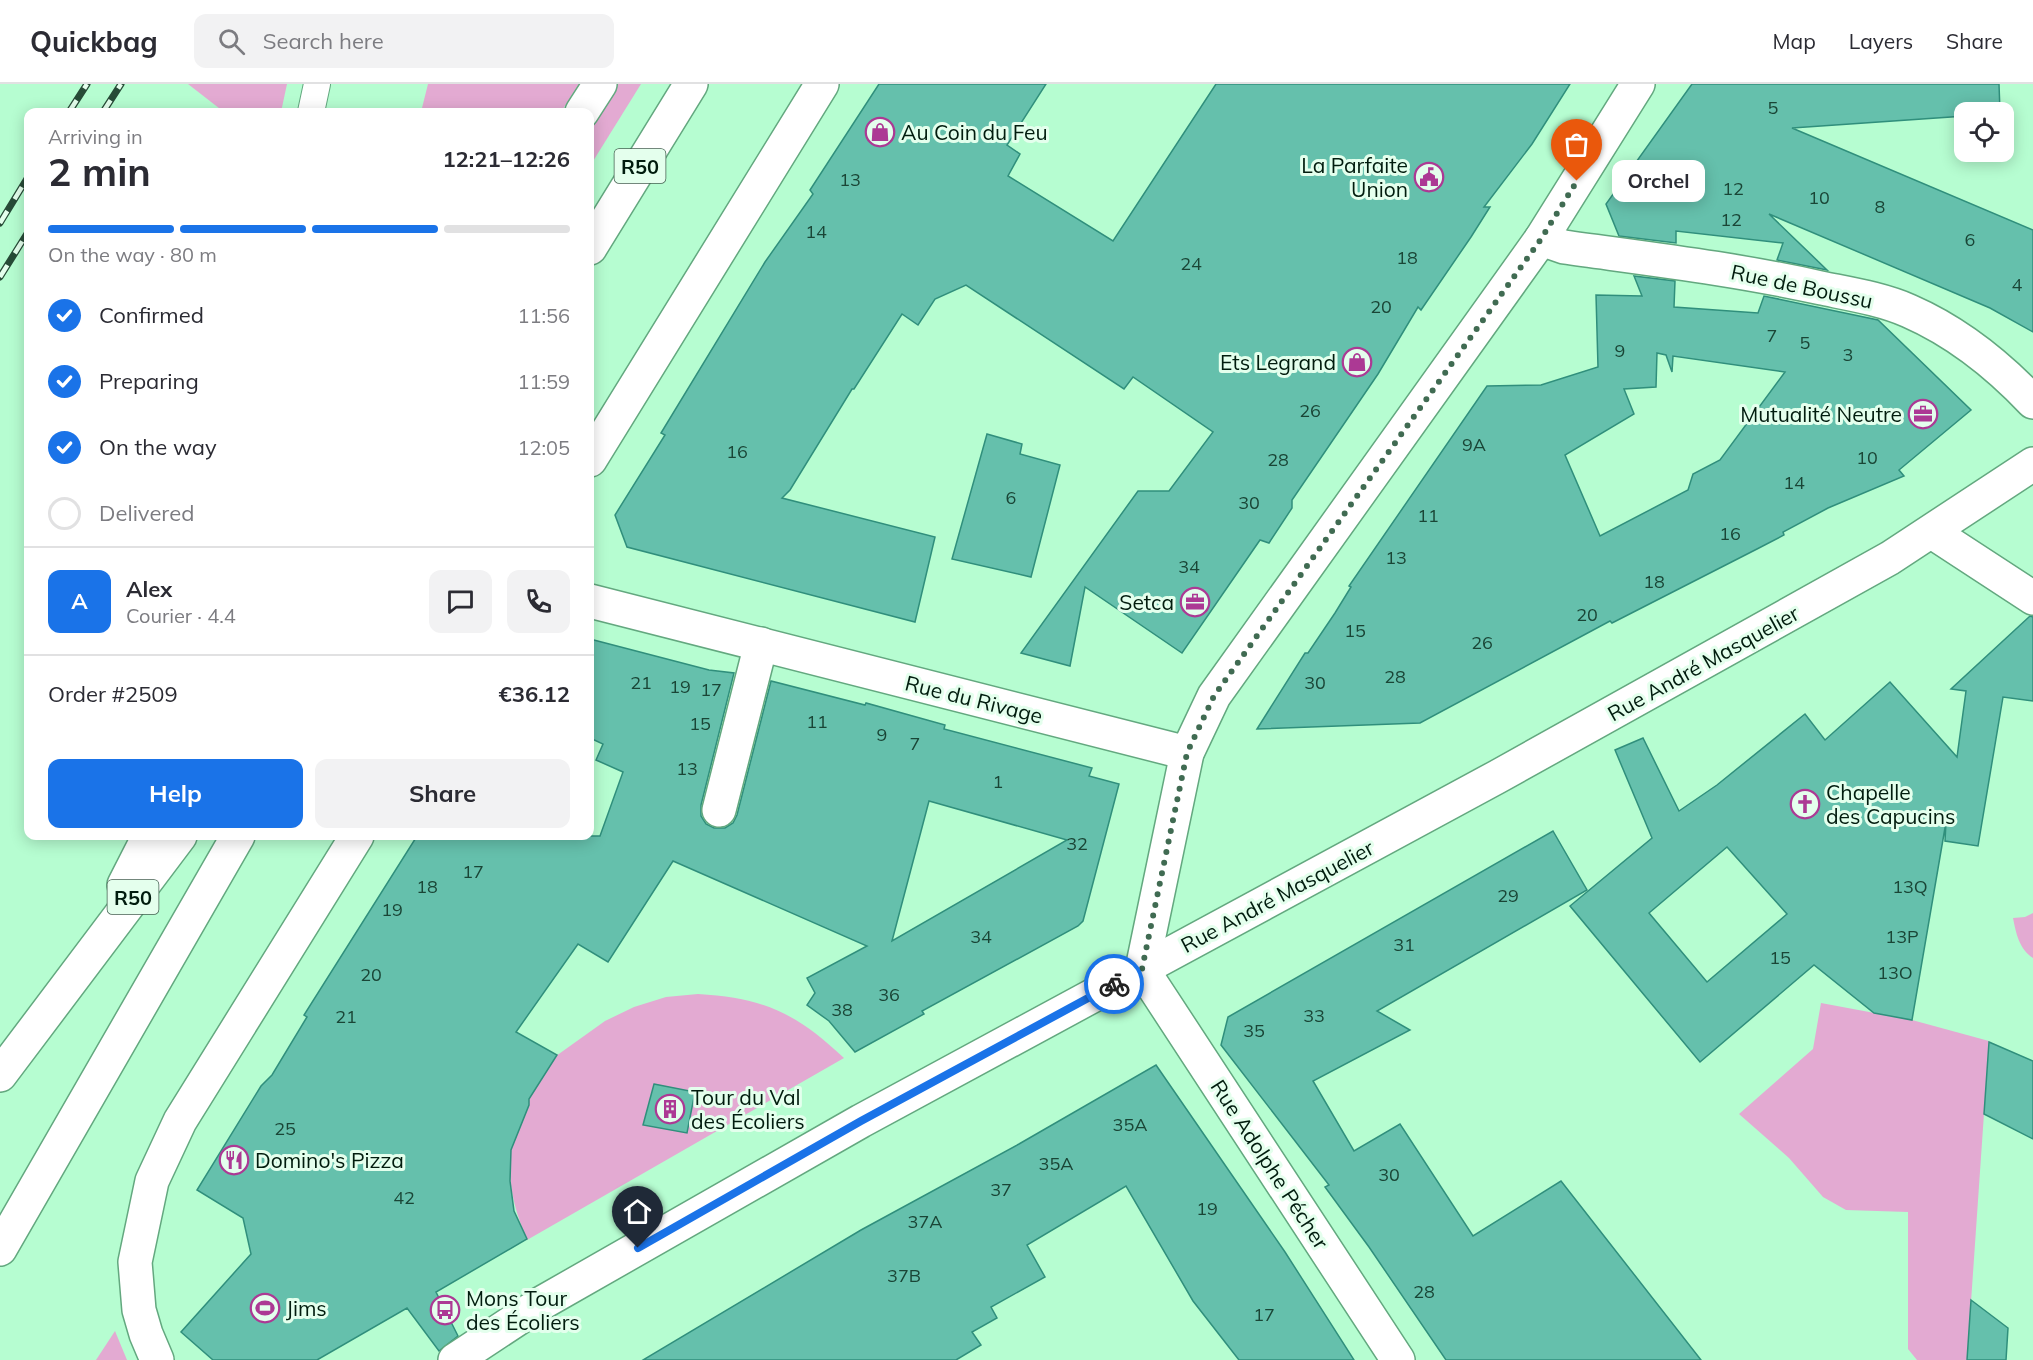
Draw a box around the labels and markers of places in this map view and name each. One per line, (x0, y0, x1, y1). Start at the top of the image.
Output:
shop icon: Au Coin du Feu (864, 116, 896, 148)
place label: Au Coin du Feu (901, 119, 1048, 145)
pin (1551, 119, 1602, 181)
place label: La Parfaite Union (1301, 152, 1408, 202)
callout: Orchel (1613, 160, 1706, 202)
public building icon: La Parfaite Union (1413, 161, 1445, 193)
shop icon: Ets Legrand (1341, 346, 1373, 378)
place label: Ets Legrand (1220, 349, 1336, 375)
office icon: Mutualité Neutre (1907, 398, 1939, 430)
place label: Mutualité Neutre (1740, 401, 1902, 427)
office icon: Setca (1179, 586, 1211, 618)
place label: Setca (1119, 589, 1174, 615)
place label: Chapelle des Capucins (1826, 779, 1955, 829)
church icon: Chapelle des Capucins (1789, 788, 1821, 820)
place label: Tour du Val des Écoliers (691, 1084, 805, 1134)
building icon: Tour du Val des Écoliers (654, 1093, 686, 1125)
restaurant icon: Domino's Pizza (218, 1144, 250, 1176)
place label: Domino's Pizza (255, 1147, 404, 1173)
pin (612, 1186, 663, 1248)
place label: Mons Tour des Écoliers (466, 1285, 580, 1335)
sports icon: Jims (249, 1292, 281, 1324)
bus stop icon: Mons Tour des Écoliers (429, 1294, 461, 1326)
place label: Jims (286, 1295, 327, 1321)

